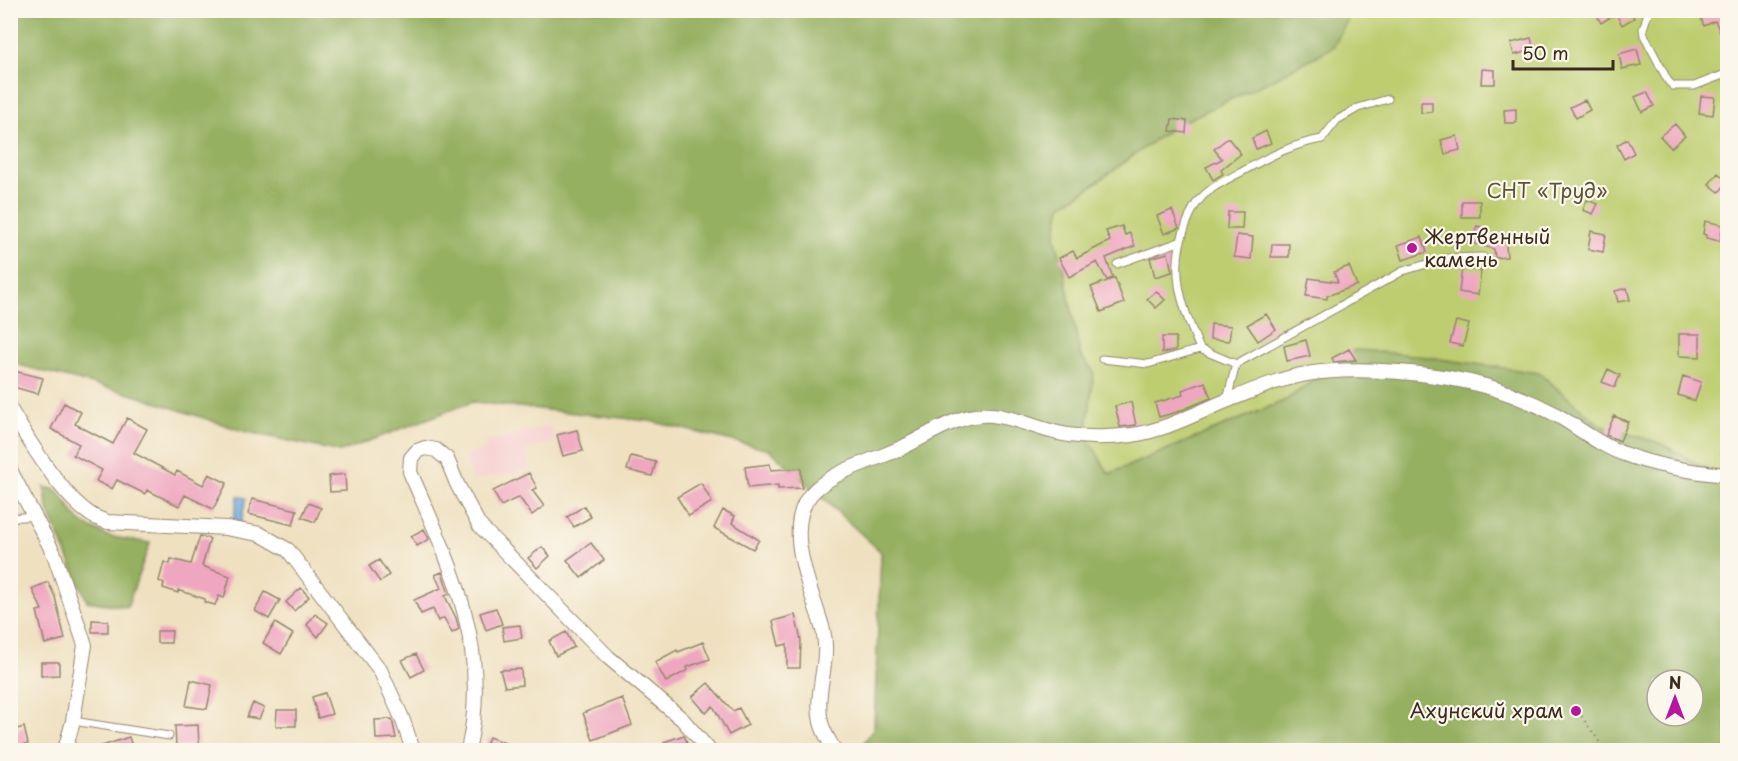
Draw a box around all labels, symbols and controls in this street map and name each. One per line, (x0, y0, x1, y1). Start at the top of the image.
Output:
scale bar (1513, 33, 1614, 71)
text: 50 m (1522, 39, 1569, 66)
park label: СНТ «Труд» (1487, 175, 1607, 205)
place label: Жертвенный камень (1424, 221, 1550, 274)
marker: Жертвенный камень (1405, 241, 1419, 255)
north arrow (1645, 668, 1705, 728)
text: N (1669, 670, 1681, 694)
place label: Ахунский храм (1410, 695, 1564, 725)
marker: Ахунский храм (1569, 704, 1583, 718)

